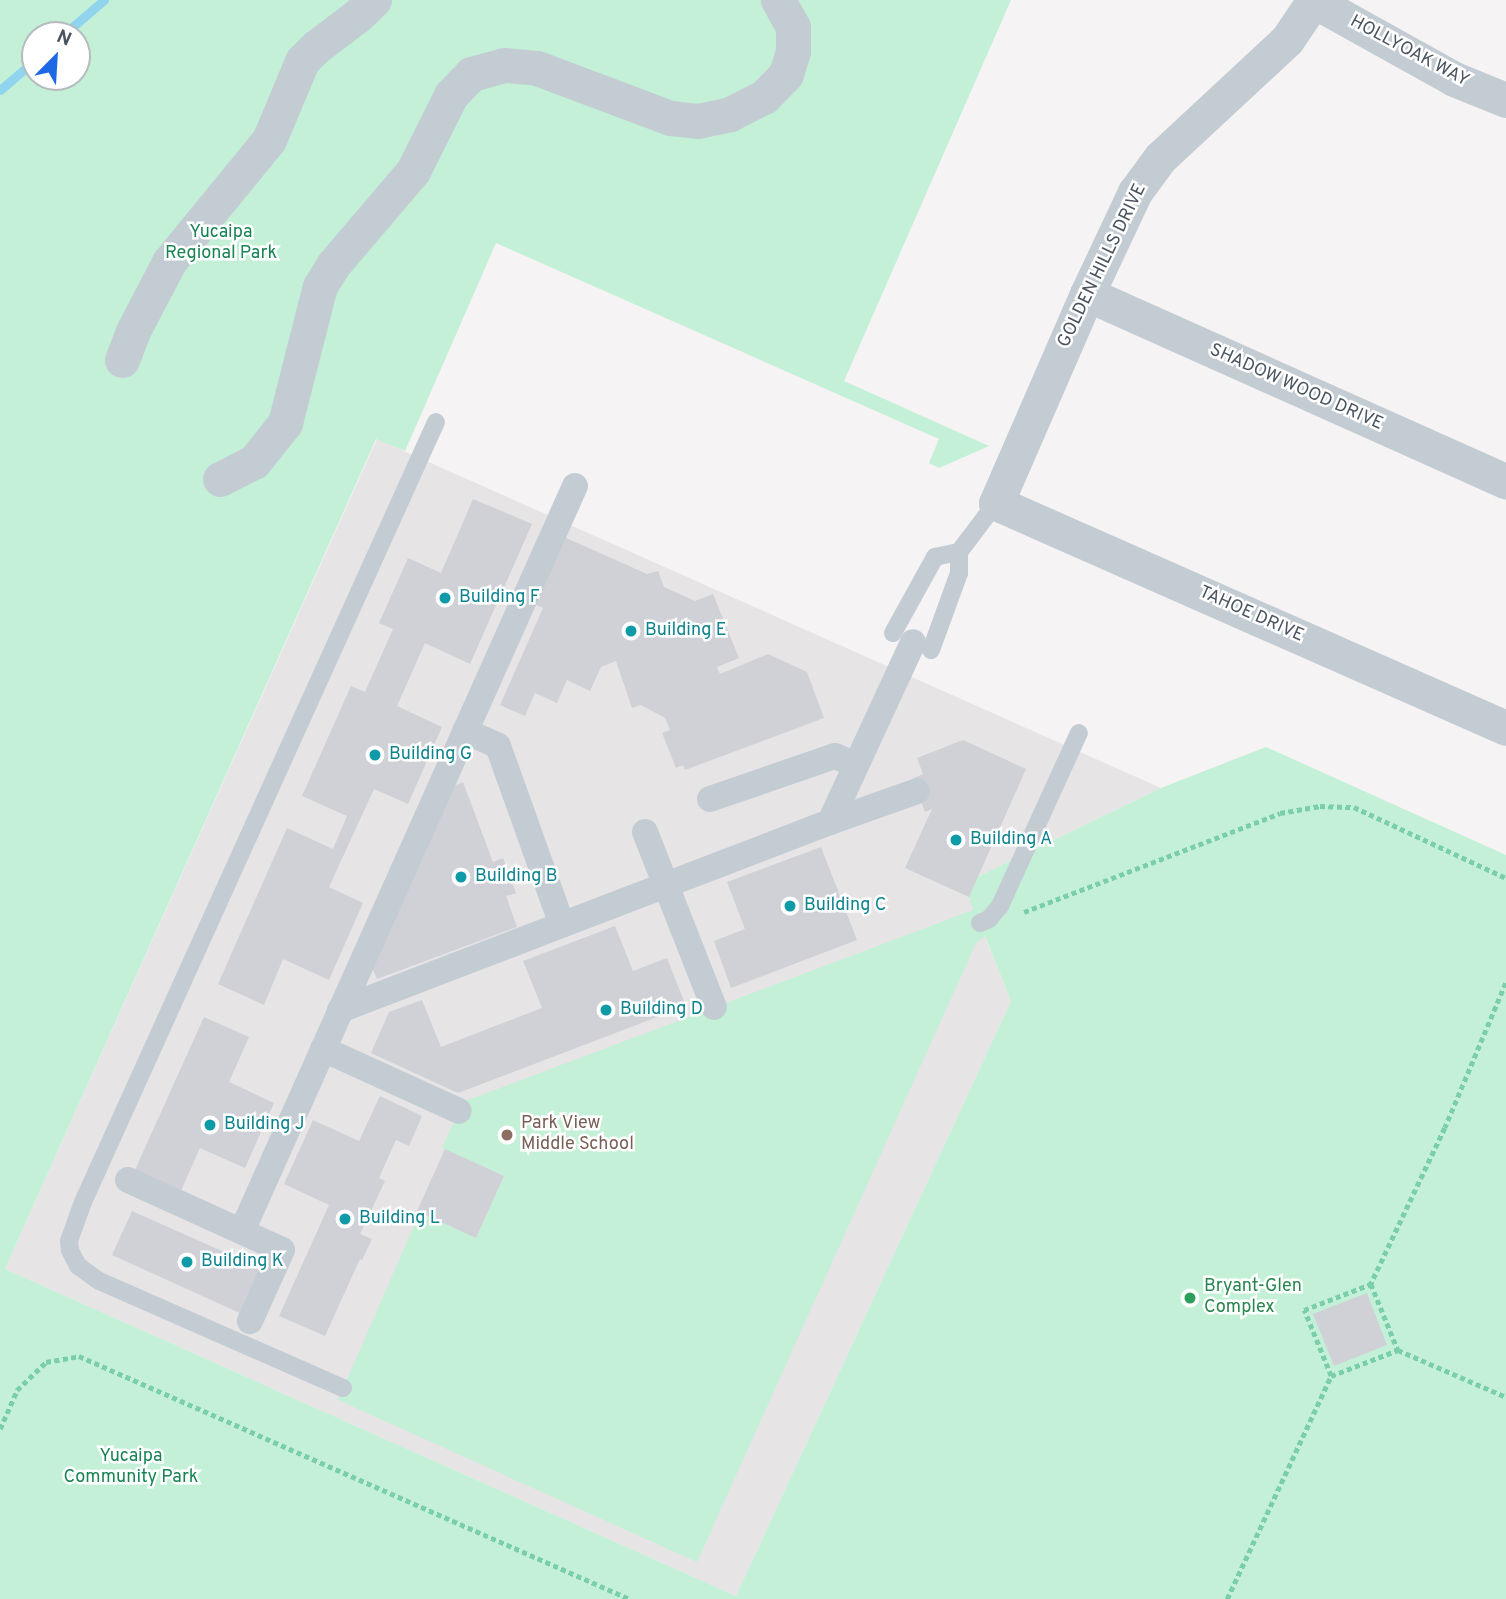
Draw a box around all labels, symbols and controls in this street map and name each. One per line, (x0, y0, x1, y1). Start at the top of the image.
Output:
street label: HOLLYOAK WAY (1346, 11, 1472, 93)
north arrow (21, 21, 91, 91)
text: N (53, 25, 75, 52)
street label: GOLDEN HILLS DRIVE (1054, 181, 1152, 351)
park label: Yucaipa Regional Park (165, 223, 277, 266)
street label: SHADOW WOOD DRIVE (1206, 340, 1386, 436)
street label: TAHOE DRIVE (1195, 582, 1307, 648)
place label: Building F (459, 587, 540, 609)
marker: Building F (437, 590, 453, 606)
place label: Building E (645, 620, 726, 642)
marker: Building E (623, 623, 639, 639)
place label: Building G (389, 744, 472, 766)
marker: Building G (367, 747, 383, 763)
place label: Building A (970, 829, 1053, 851)
marker: Building A (948, 832, 964, 848)
place label: Building B (475, 866, 557, 888)
marker: Building B (453, 869, 469, 885)
place label: Building C (804, 895, 886, 917)
marker: Building C (782, 898, 798, 914)
place label: Building D (620, 999, 703, 1021)
marker: Building D (598, 1002, 614, 1018)
place label: Building J (224, 1114, 305, 1136)
place label: Park View Middle School (521, 1114, 634, 1156)
marker: Building J (202, 1117, 218, 1133)
marker: Park View Middle School (499, 1127, 515, 1143)
place label: Building L (359, 1208, 440, 1230)
marker: Building L (337, 1211, 353, 1227)
place label: Building K (201, 1251, 284, 1273)
marker: Building K (179, 1254, 195, 1270)
place label: Bryant-Glen Complex (1204, 1277, 1302, 1320)
marker: Bryant-Glen Complex (1182, 1290, 1198, 1306)
park label: Yucaipa Community Park (64, 1447, 198, 1490)

